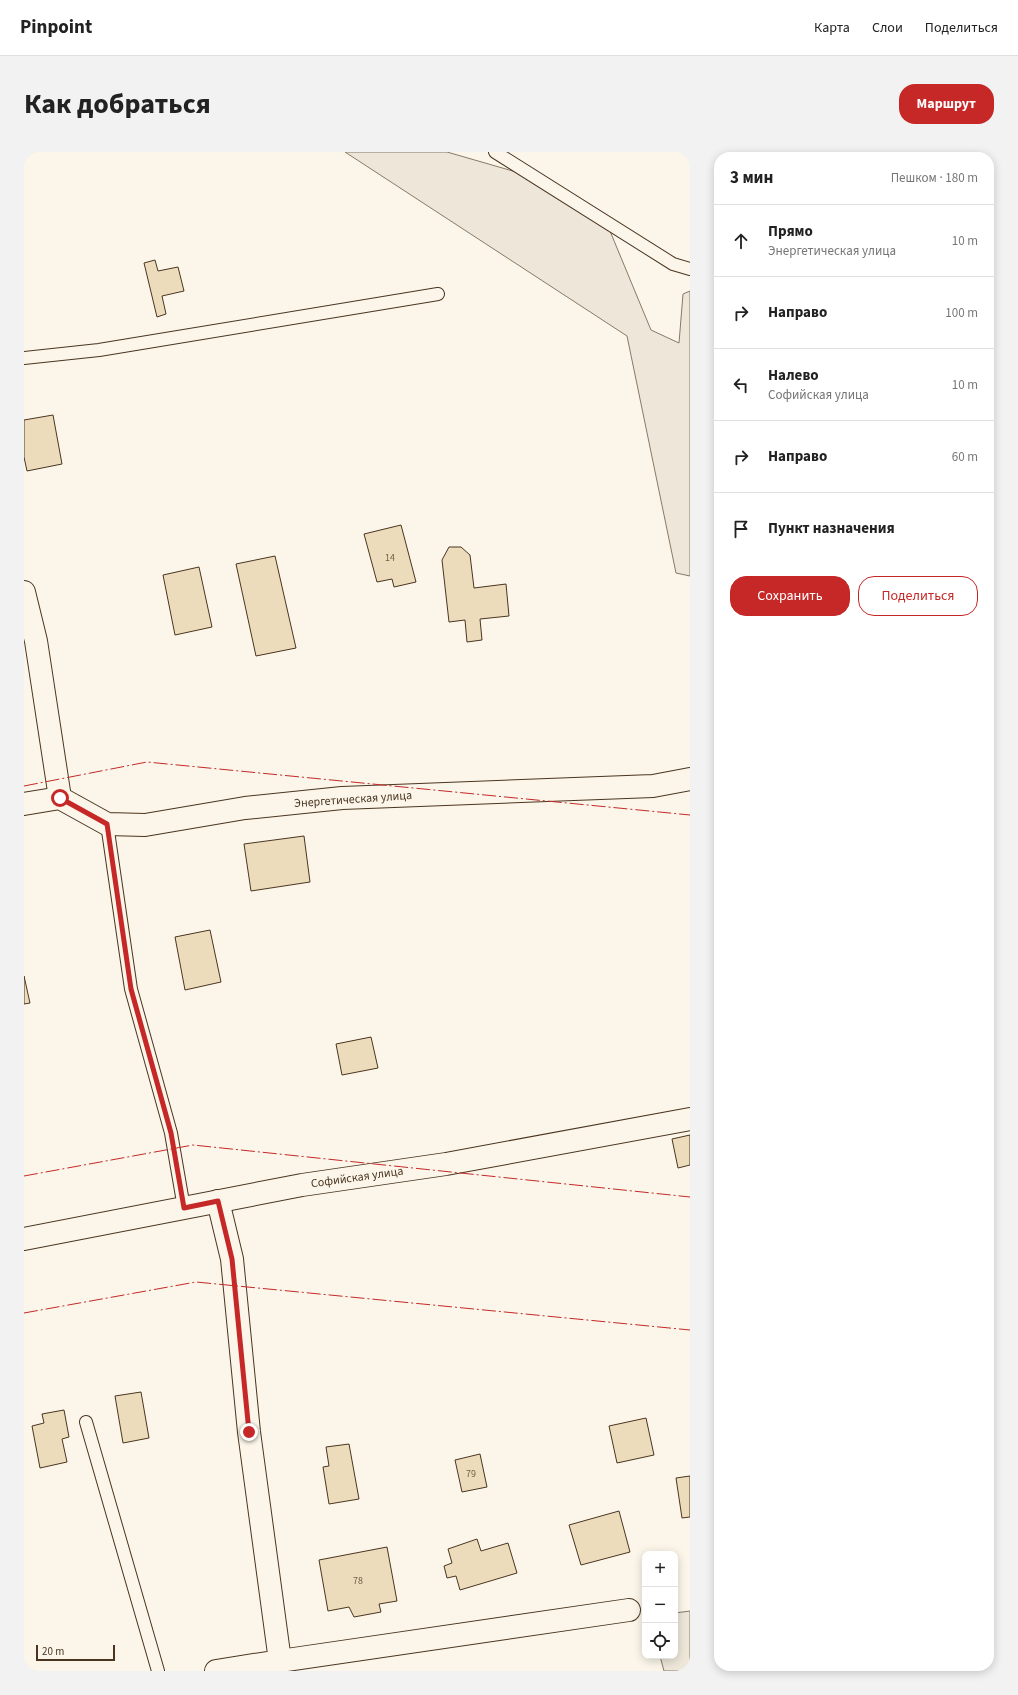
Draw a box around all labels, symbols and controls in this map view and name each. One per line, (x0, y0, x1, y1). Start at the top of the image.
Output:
text: Pinpoint (20, 14, 92, 41)
text: Карта (814, 18, 850, 38)
text: Слои (872, 18, 903, 38)
text: Поделиться (925, 18, 998, 38)
text: Как добраться (24, 84, 211, 124)
button: Маршрут (899, 84, 994, 124)
text: 3 мин (730, 166, 773, 190)
text: Пешком · 180 m (891, 169, 978, 187)
text: Прямо (768, 221, 813, 242)
icon: ahead (730, 230, 752, 252)
text: 10 m (952, 232, 978, 250)
text: Энергетическая улица (768, 242, 896, 260)
icon: right (730, 302, 752, 324)
text: Направо (768, 302, 827, 323)
text: 100 m (945, 304, 978, 322)
text: Налево (768, 365, 819, 386)
icon: left (730, 374, 752, 396)
text: 10 m (952, 376, 978, 394)
text: Софийская улица (768, 386, 869, 404)
icon: right (730, 446, 752, 468)
text: Направо (768, 446, 827, 467)
text: 60 m (952, 448, 978, 466)
icon: arrive (730, 518, 752, 540)
text: Пункт назначения (768, 518, 895, 539)
house number: 14 (385, 551, 395, 565)
button: Сохранить (730, 576, 850, 616)
button: Поделиться (858, 576, 978, 616)
street label: Энергетическая улица (293, 787, 413, 812)
route start (51, 789, 69, 807)
street label: Софийская улица (310, 1163, 404, 1192)
route end (240, 1423, 258, 1441)
house number: 79 (466, 1467, 476, 1481)
map controls (642, 1551, 678, 1659)
button: + (642, 1551, 678, 1587)
house number: 78 (353, 1574, 363, 1588)
button: − (642, 1587, 678, 1623)
button: locate (642, 1623, 678, 1659)
scale bar (36, 1643, 115, 1662)
text: 20 m (42, 1644, 64, 1659)

